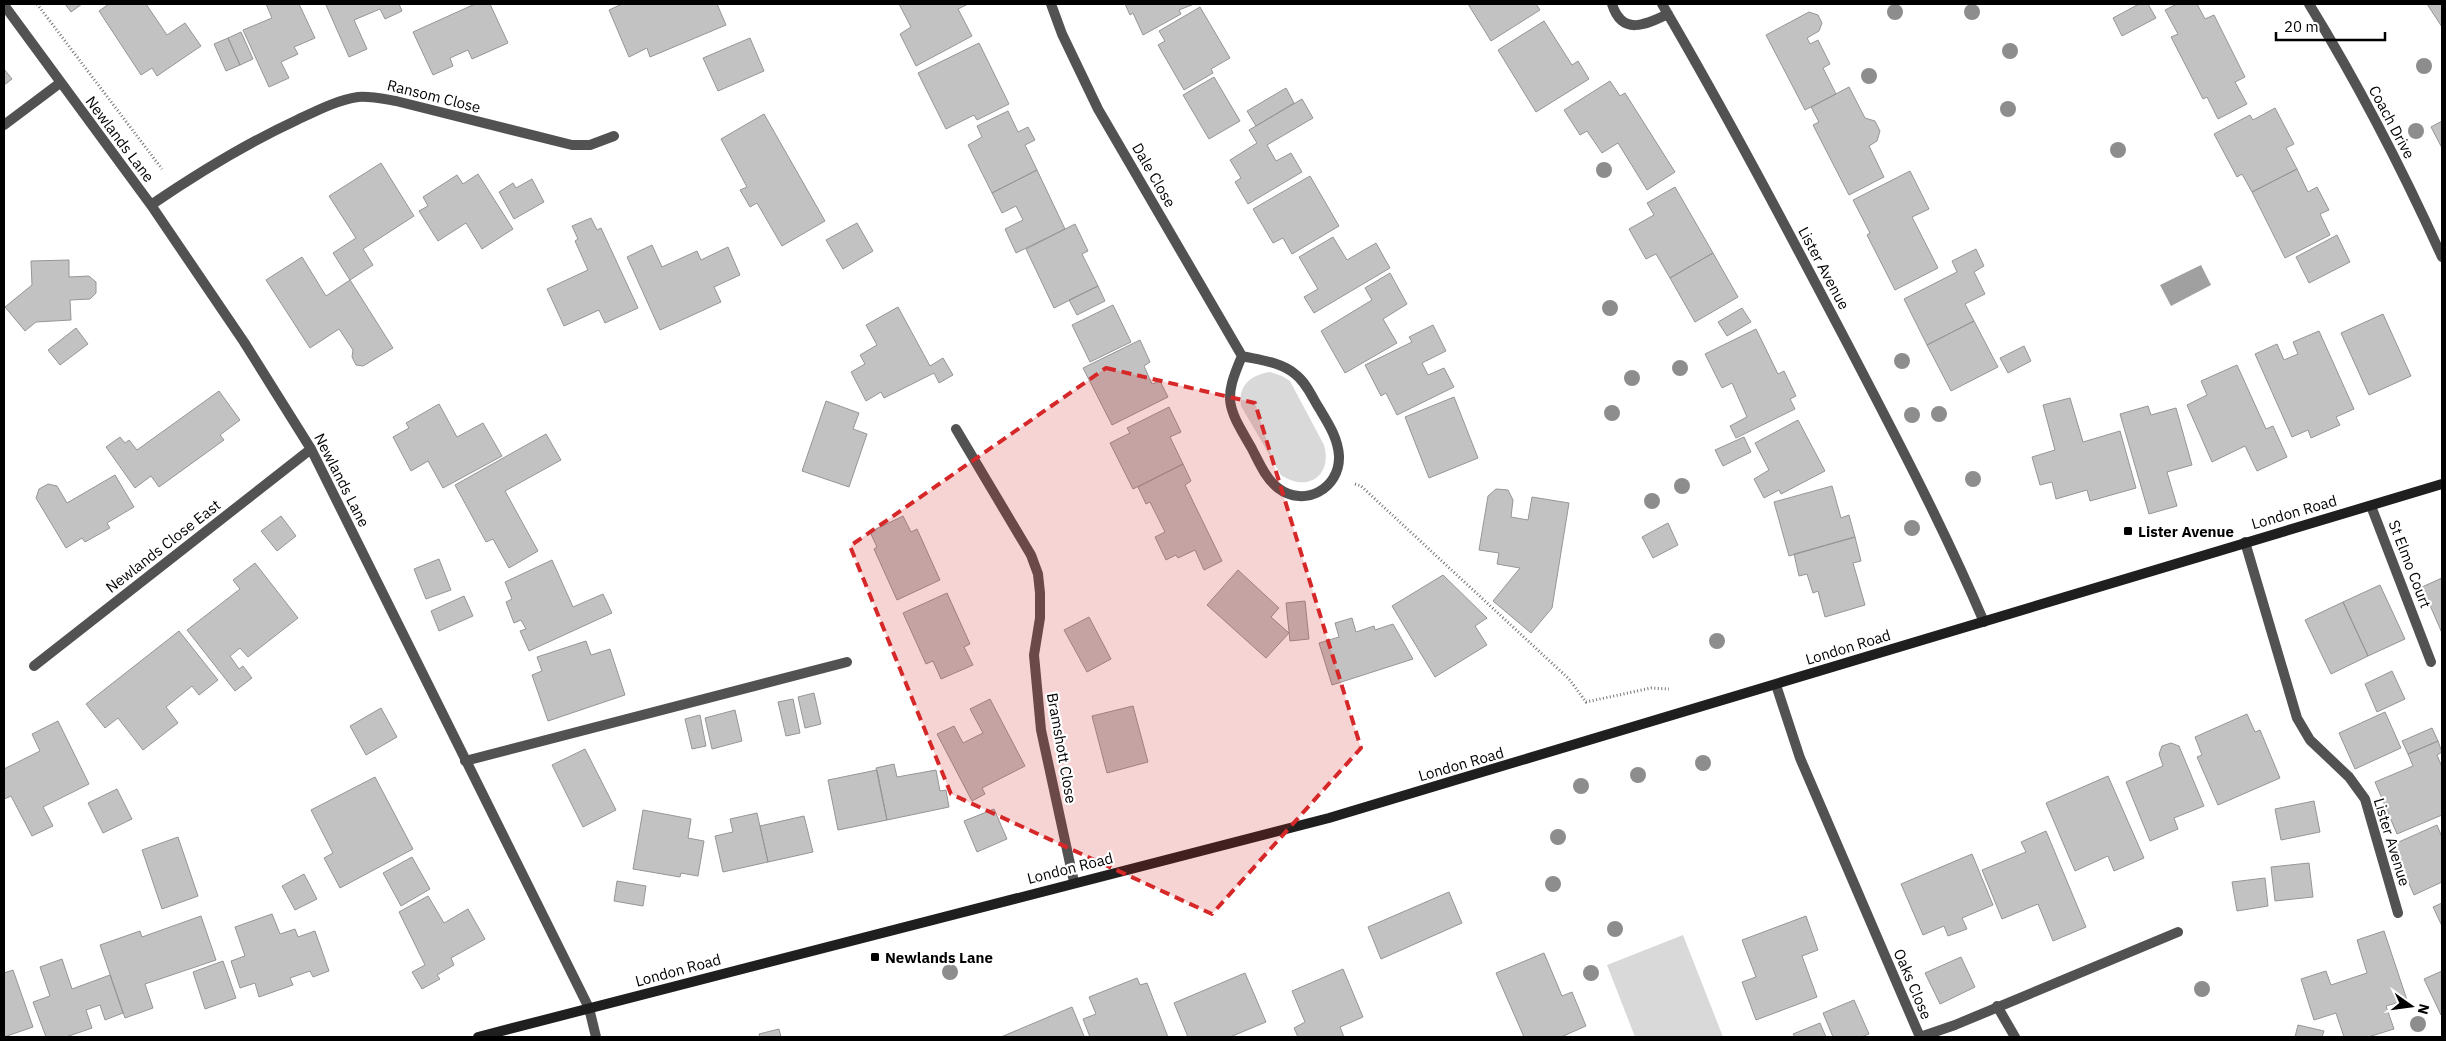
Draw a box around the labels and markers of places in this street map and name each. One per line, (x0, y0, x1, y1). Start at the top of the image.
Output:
place label: Lister Avenue (2138, 522, 2234, 541)
marker: Lister Avenue (2122, 525, 2134, 537)
place label: Newlands Lane (885, 948, 993, 967)
marker: Newlands Lane (869, 951, 881, 963)

